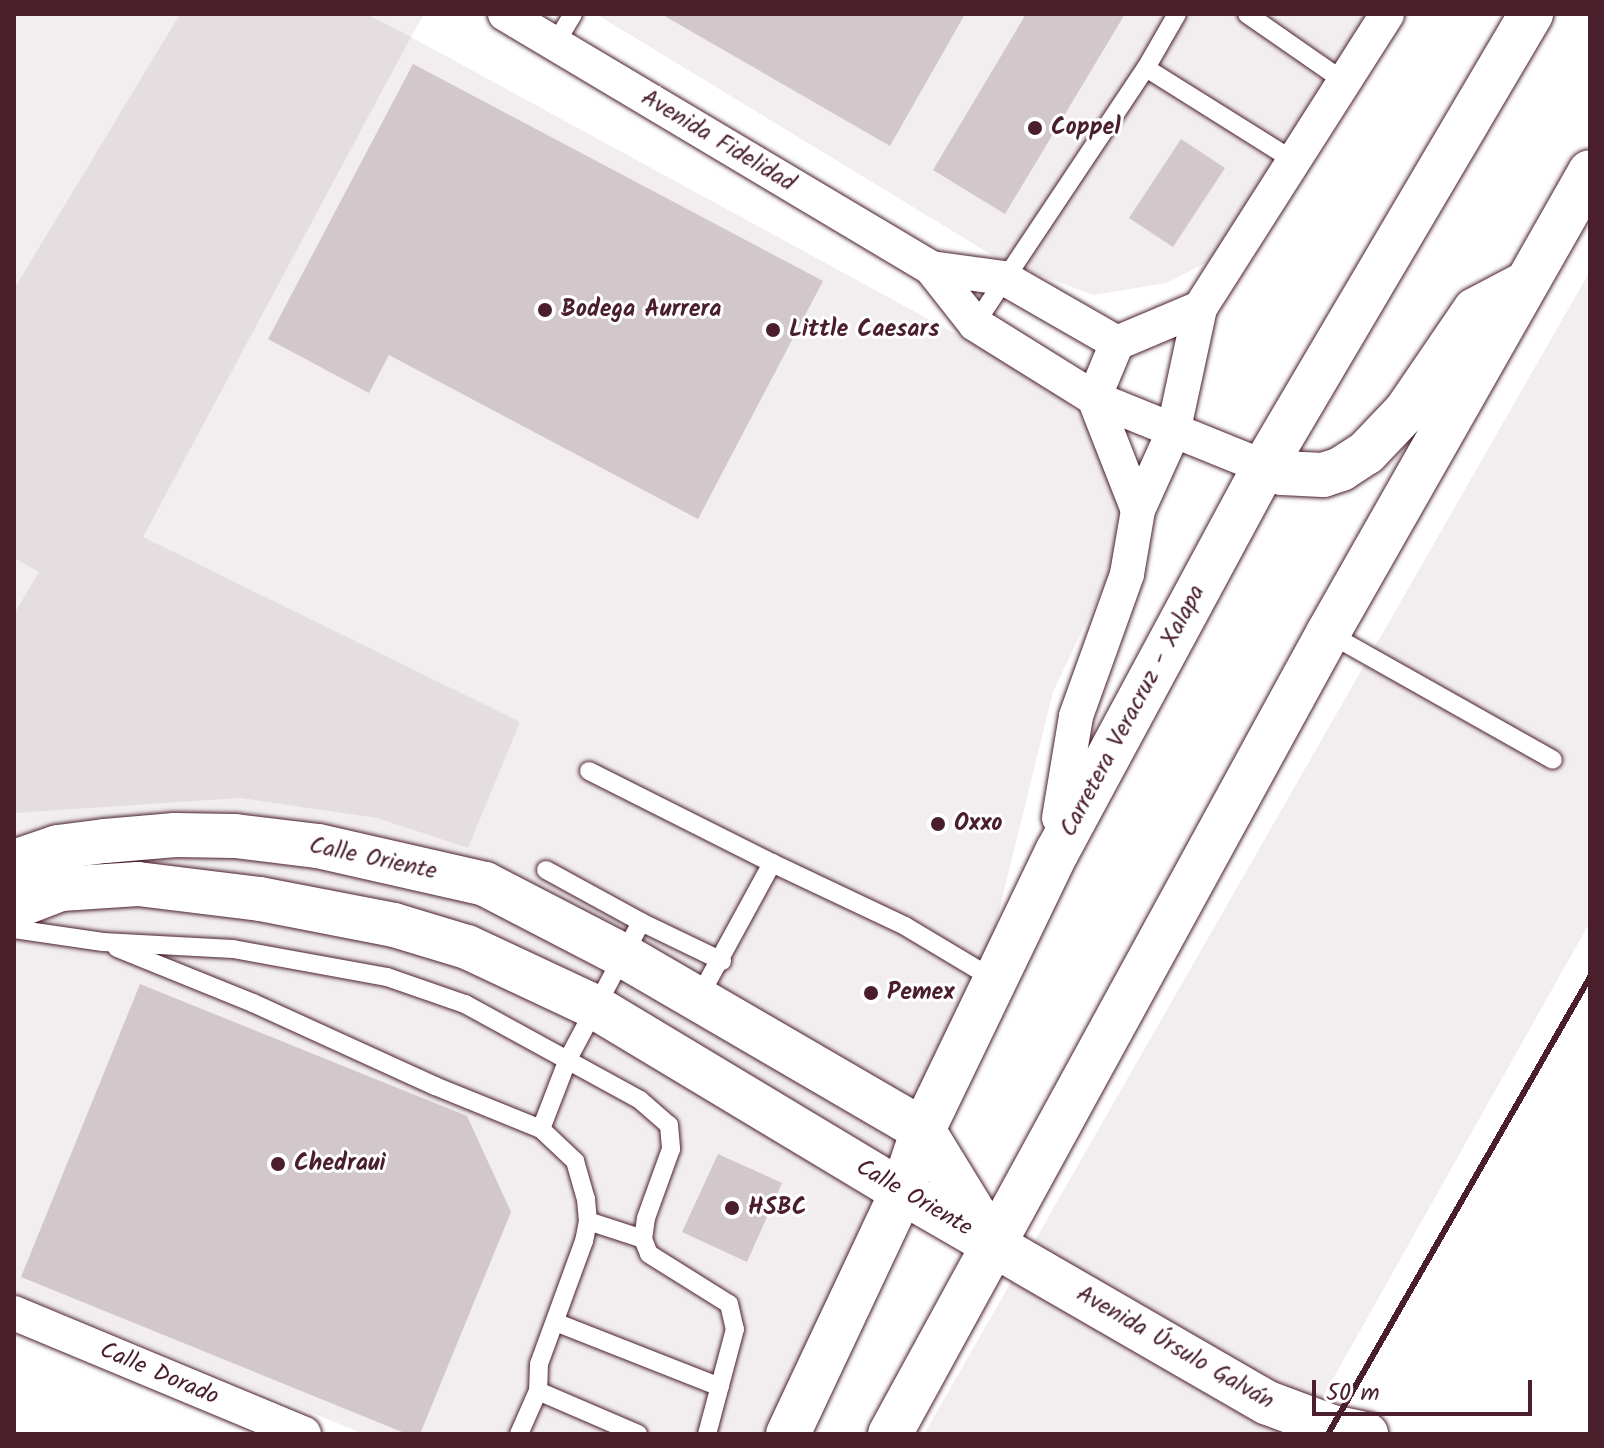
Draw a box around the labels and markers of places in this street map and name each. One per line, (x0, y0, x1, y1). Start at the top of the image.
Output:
place label: Coppel (1051, 114, 1121, 142)
marker: Coppel (1026, 119, 1044, 137)
place label: Bodega Aurrera (561, 296, 721, 324)
marker: Bodega Aurrera (536, 301, 554, 319)
place label: Little Caesars (789, 316, 939, 344)
marker: Little Caesars (764, 321, 782, 339)
place label: Oxxo (954, 810, 1003, 838)
marker: Oxxo (929, 815, 947, 833)
place label: Pemex (887, 979, 955, 1007)
marker: Pemex (862, 984, 880, 1002)
place label: Chedraui (294, 1150, 386, 1178)
marker: Chedraui (269, 1155, 287, 1173)
place label: HSBC (748, 1194, 807, 1222)
marker: HSBC (723, 1199, 741, 1217)

